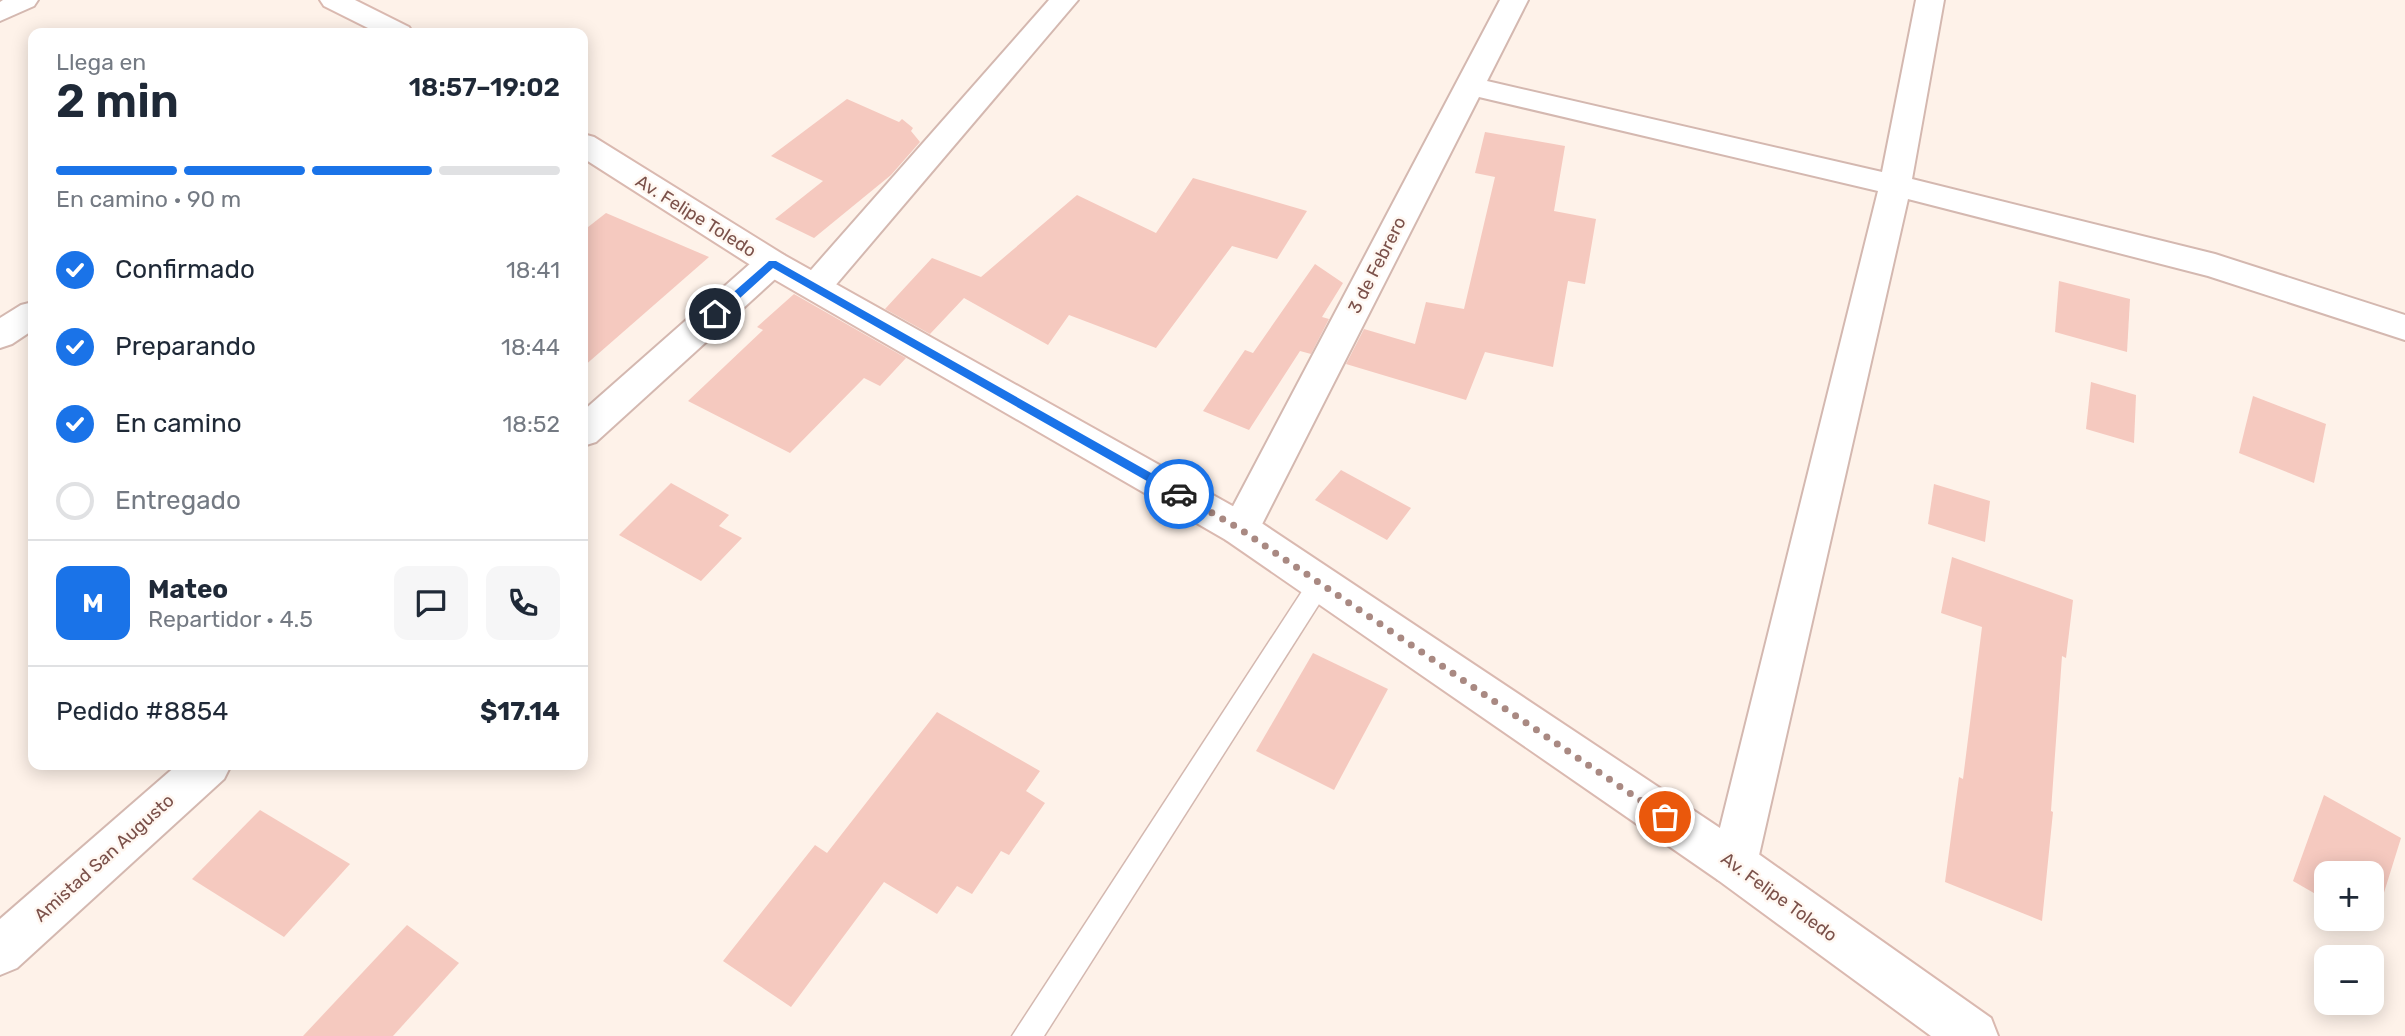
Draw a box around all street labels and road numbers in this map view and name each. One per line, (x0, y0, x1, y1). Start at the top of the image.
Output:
street label: Av. Felipe Toledo (632, 170, 760, 262)
street label: 3 de Febrero (1343, 213, 1411, 317)
street label: Amistad San Augusto (30, 789, 178, 927)
street label: Av. Felipe Toledo (1717, 848, 1841, 946)

